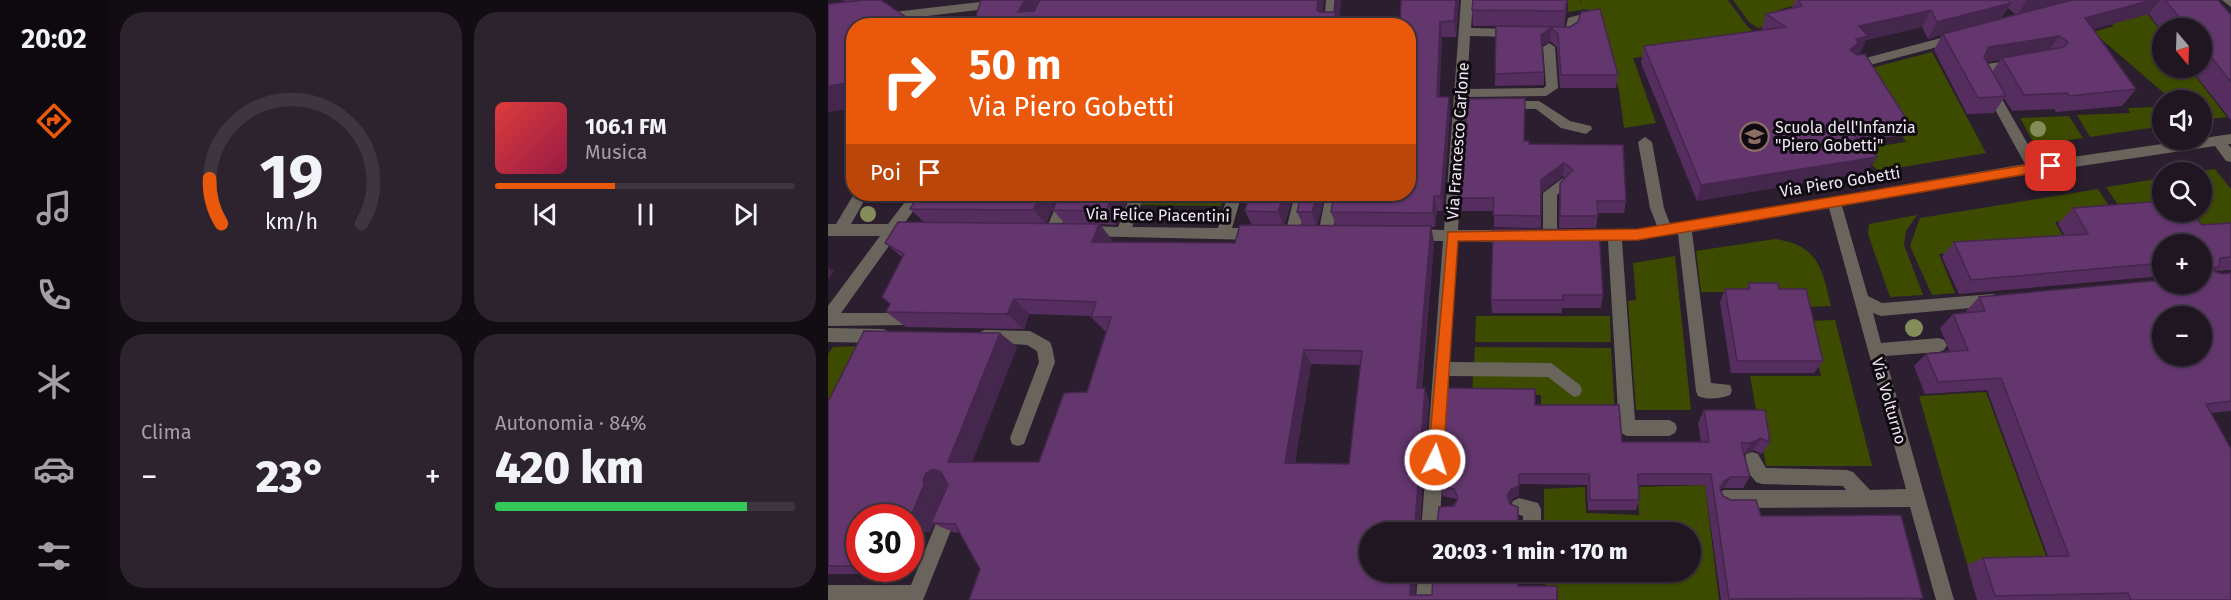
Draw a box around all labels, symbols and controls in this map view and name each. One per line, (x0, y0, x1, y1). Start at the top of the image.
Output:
north arrow (2152, 18, 2212, 78)
map controls (2152, 18, 2212, 366)
text: 20:02 (21, 23, 87, 55)
text: 50 m (969, 40, 1062, 90)
icon: right (870, 42, 948, 120)
street label: Via Francesco Carlone (1443, 62, 1473, 220)
button: sound (2152, 90, 2212, 150)
text: Via Piero Gobetti (969, 91, 1175, 123)
icon: directions (33, 100, 75, 142)
text: 106.1 FM (585, 113, 666, 140)
place label: Scuola dell'Infanzia "Piero Gobetti" (1775, 118, 1916, 155)
school or university icon: Scuola dell'Infanzia "Piero Gobetti" (1738, 120, 1770, 152)
text: 19 (259, 140, 323, 215)
text: Musica (585, 140, 647, 164)
pin (2025, 140, 2076, 191)
icon: arrive (2034, 149, 2067, 182)
icon: arrive (913, 156, 946, 189)
text: Poi (870, 159, 901, 186)
button: search (2152, 162, 2212, 222)
street label: Via Piero Gobetti (1778, 163, 1902, 201)
icon: music (33, 187, 75, 229)
icon: previous (529, 198, 562, 231)
icon: pause (629, 198, 662, 231)
icon: next (729, 198, 762, 231)
street label: Via Felice Piacentini (1086, 204, 1230, 226)
text: km/h (264, 209, 318, 235)
button: + (2152, 234, 2212, 294)
icon: phone (33, 274, 75, 316)
button: − (2152, 306, 2212, 366)
street label: Via Volturno (1868, 356, 1910, 446)
icon: climate (33, 361, 75, 403)
text: Autonomia · 84% (495, 411, 647, 435)
text: Clima (141, 420, 192, 444)
position arrow (1403, 428, 1467, 492)
text: 420 km (495, 441, 644, 495)
icon: car (33, 448, 75, 490)
text: 23° (256, 450, 326, 504)
text: − (141, 457, 158, 497)
text: + (425, 457, 441, 497)
speed limit sign: 30 (846, 504, 924, 582)
icon: filters (33, 535, 75, 577)
text: 20:03 · 1 min · 170 m (1433, 538, 1627, 565)

